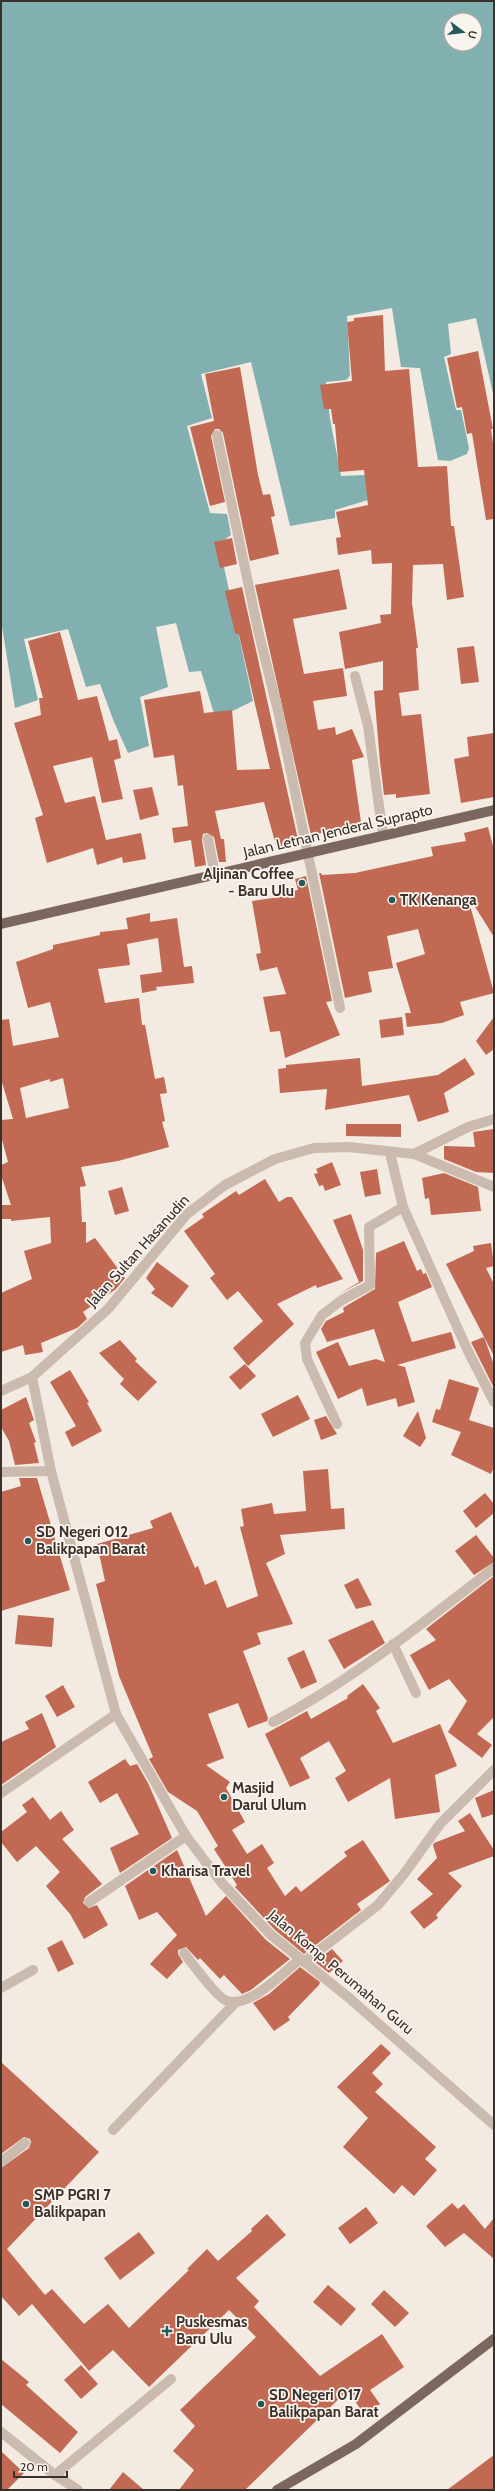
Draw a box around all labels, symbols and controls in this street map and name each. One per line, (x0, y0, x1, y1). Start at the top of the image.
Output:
north arrow (443, 12, 483, 52)
text: U (465, 29, 480, 40)
street label: Jalan Letnan Jenderal Suprapto (241, 800, 434, 862)
place label: Aljinan Coffee - Baru Ulu (203, 865, 294, 900)
marker: Aljinan Coffee - Baru Ulu (297, 878, 307, 888)
place label: TK Kenanga (400, 891, 477, 909)
marker: TK Kenanga (387, 895, 397, 905)
street label: Jalan Sultan Hasanudin (82, 1191, 193, 1311)
place label: SD Negeri 012 Balikpapan Barat (36, 1523, 146, 1558)
marker: SD Negeri 012 Balikpapan Barat (23, 1536, 33, 1546)
place label: Masjid Darul Ulum (232, 1779, 306, 1814)
marker: Masjid Darul Ulum (219, 1792, 229, 1802)
place label: Kharisa Travel (161, 1862, 250, 1880)
marker: Kharisa Travel (148, 1866, 158, 1876)
street label: Jalan Komp. Perumahan Guru (264, 1905, 417, 2038)
place label: SMP PGRI 7 Balikpapan (34, 2186, 111, 2221)
marker: SMP PGRI 7 Balikpapan (21, 2199, 31, 2209)
place label: Puskesmas Baru Ulu (176, 2313, 247, 2348)
marker: Puskesmas Baru Ulu (161, 2325, 173, 2337)
place label: SD Negeri 017 Balikpapan Barat (269, 2386, 379, 2421)
marker: SD Negeri 017 Balikpapan Barat (256, 2399, 266, 2409)
scale bar (14, 2453, 67, 2479)
text: 20 m (20, 2459, 48, 2474)

